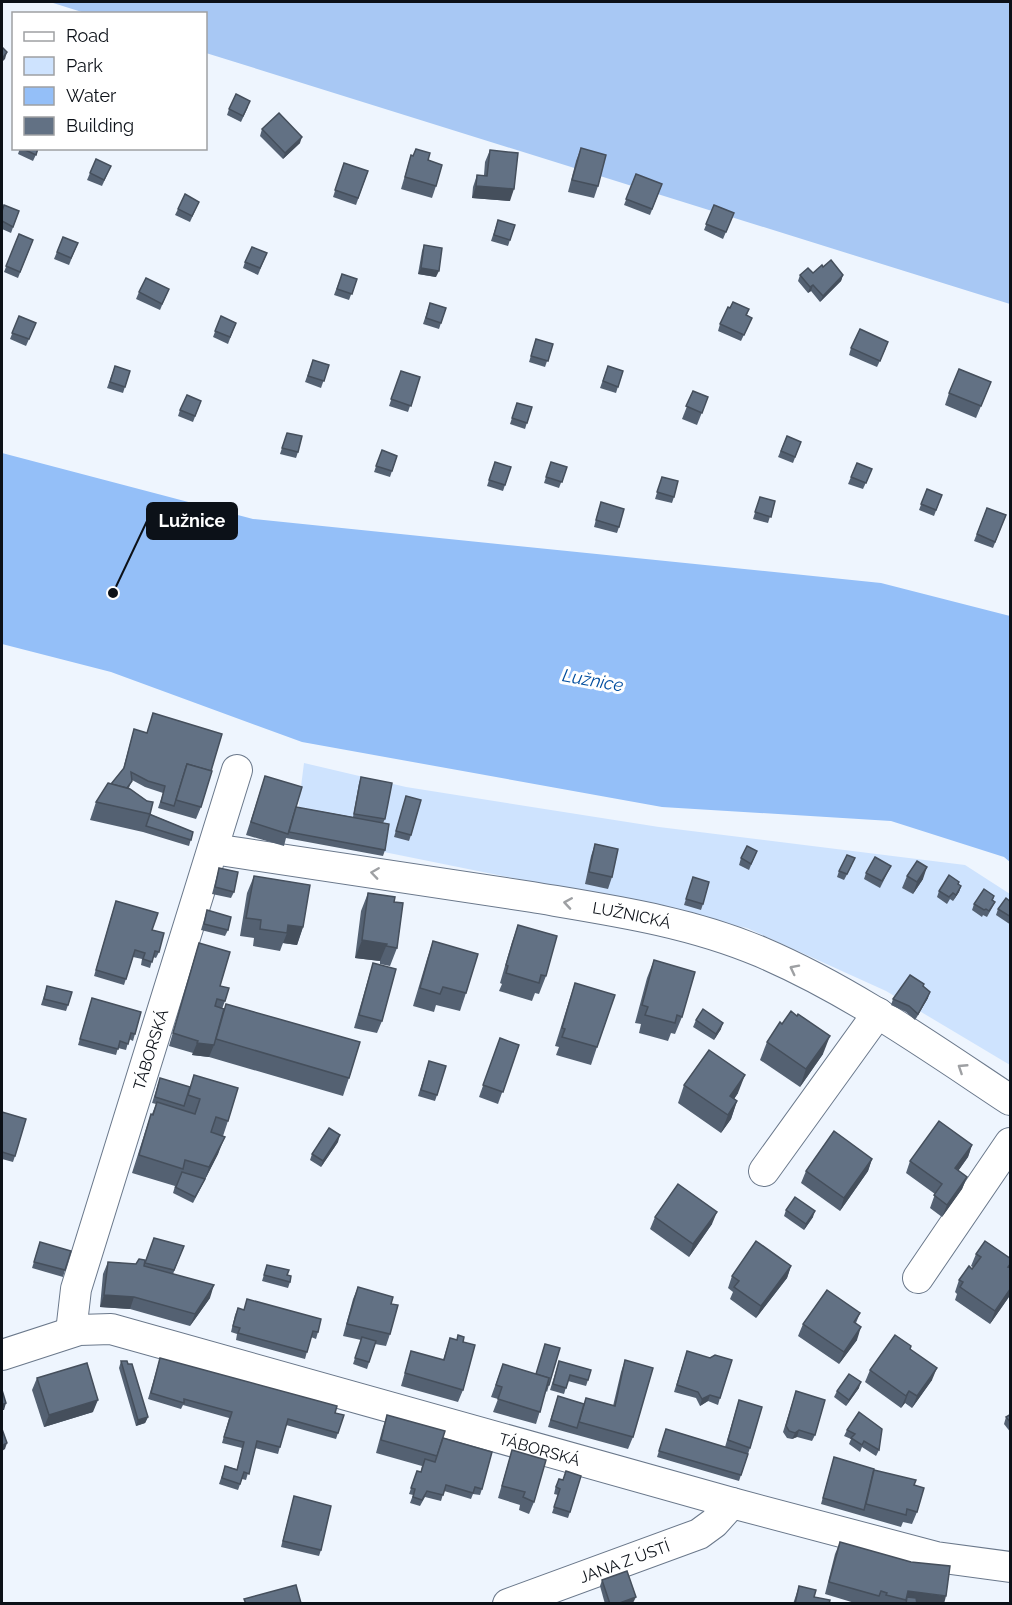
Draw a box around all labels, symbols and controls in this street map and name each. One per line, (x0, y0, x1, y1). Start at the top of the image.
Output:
legend (12, 12, 207, 150)
text: Road (66, 25, 109, 46)
text: Park (66, 55, 103, 76)
text: Water (66, 85, 117, 106)
text: Building (66, 115, 134, 136)
callout: Lužnice (147, 503, 237, 539)
text: Lužnice (159, 510, 226, 531)
water label: Lužnice (561, 664, 625, 696)
one-way arrow (370, 867, 380, 880)
one-way arrow (563, 897, 573, 910)
street label: LUŽNICKÁ (591, 898, 673, 932)
one-way arrow (789, 964, 800, 976)
street label: TÁBORSKÁ (129, 1006, 172, 1092)
one-way arrow (957, 1064, 968, 1075)
street label: TÁBORSKÁ (497, 1429, 583, 1470)
street label: JANA Z ÚSTÍ (577, 1535, 672, 1587)

